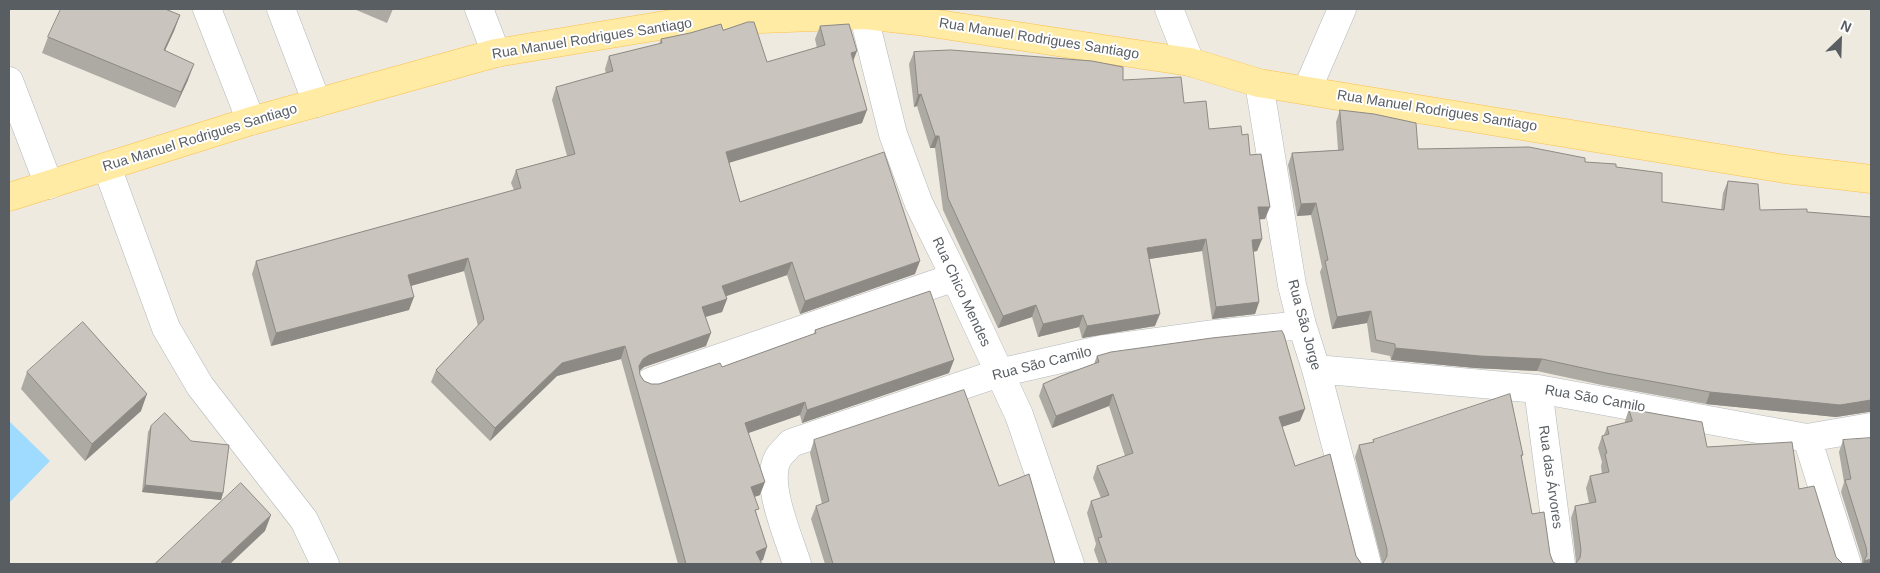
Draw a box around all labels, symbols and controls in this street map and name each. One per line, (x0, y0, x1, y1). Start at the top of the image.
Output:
street label: Rua Manuel Rodrigues Santiago (491, 15, 693, 63)
street label: Rua Manuel Rodrigues Santiago (938, 15, 1140, 63)
north arrow (1815, 15, 1865, 65)
text: N (1838, 17, 1854, 36)
street label: Rua Manuel Rodrigues Santiago (1336, 87, 1538, 135)
street label: Rua Manuel Rodrigues Santiago (101, 100, 299, 176)
street label: Rua Chico Mendes (928, 234, 994, 350)
street label: Rua São Jorge (1284, 278, 1324, 372)
street label: Rua São Camilo (991, 344, 1093, 384)
street label: Rua São Camilo (1543, 382, 1647, 416)
street label: Rua das Árvores (1534, 424, 1566, 530)

